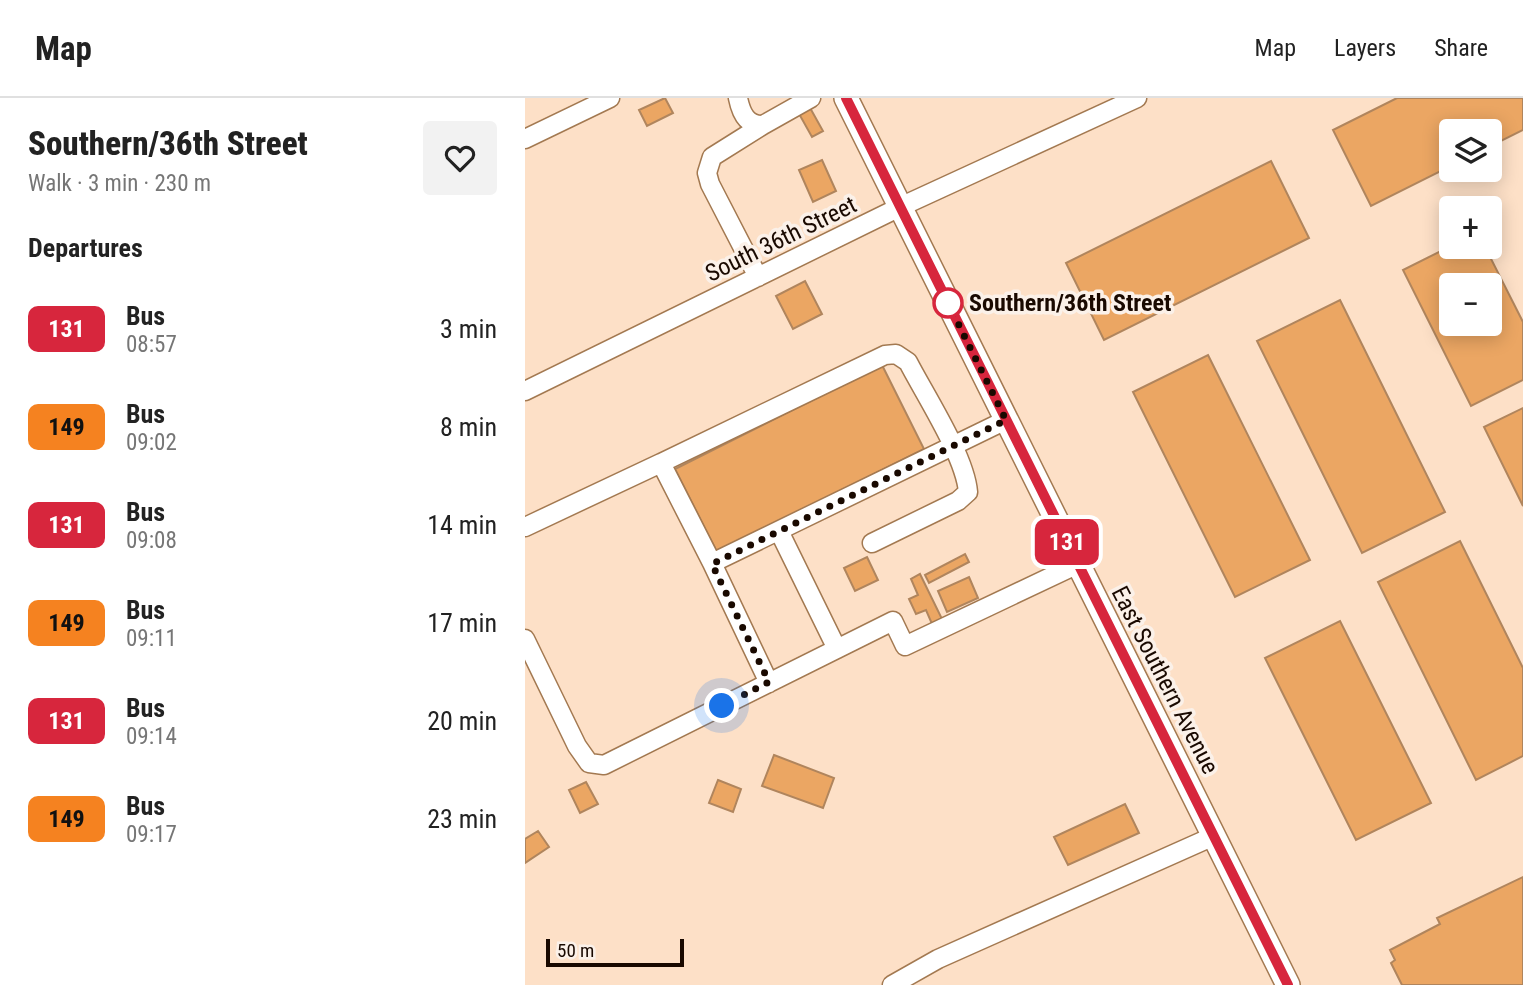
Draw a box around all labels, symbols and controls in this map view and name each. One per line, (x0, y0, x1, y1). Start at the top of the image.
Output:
text: Map (35, 29, 92, 68)
text: Map (1255, 34, 1296, 62)
text: Layers (1334, 34, 1396, 62)
text: Share (1434, 34, 1488, 62)
map controls (1439, 119, 1502, 336)
button: layers (1439, 119, 1502, 182)
button: heart (423, 121, 497, 195)
text: Southern/36th Street (28, 124, 308, 163)
text: Walk · 3 min · 230 m (28, 170, 211, 197)
street label: South 36th Street (701, 190, 861, 288)
button: + (1439, 196, 1502, 259)
text: Departures (28, 233, 143, 263)
button: − (1439, 273, 1502, 336)
marker: Southern/36th Street (933, 288, 963, 318)
place label: Southern/36th Street (969, 289, 1171, 317)
text: Bus (126, 301, 165, 331)
text: 3 min (440, 314, 497, 344)
text: 131 (48, 315, 85, 343)
text: 08:57 (126, 331, 177, 358)
text: Bus (126, 399, 165, 429)
text: 8 min (440, 412, 497, 442)
text: 149 (48, 413, 85, 441)
text: 09:02 (126, 429, 177, 456)
text: Bus (126, 497, 165, 527)
text: 14 min (427, 510, 497, 540)
text: 131 (48, 511, 85, 539)
line badge: 131 (1027, 519, 1107, 565)
text: 09:08 (126, 527, 177, 554)
text: 131 (1049, 528, 1085, 556)
street label: East Southern Avenue (1106, 582, 1224, 778)
text: Bus (126, 595, 165, 625)
text: 17 min (427, 608, 497, 638)
text: 149 (48, 609, 85, 637)
text: 09:11 (126, 625, 177, 652)
your location (704, 688, 739, 723)
text: Bus (126, 693, 165, 723)
text: 20 min (427, 706, 497, 736)
text: 131 (48, 707, 85, 735)
text: 09:14 (126, 723, 177, 750)
text: Bus (126, 791, 165, 821)
text: 23 min (427, 804, 497, 834)
text: 149 (48, 805, 85, 833)
text: 09:17 (126, 821, 177, 848)
scale bar (546, 936, 684, 968)
text: 50 m (557, 939, 594, 962)

